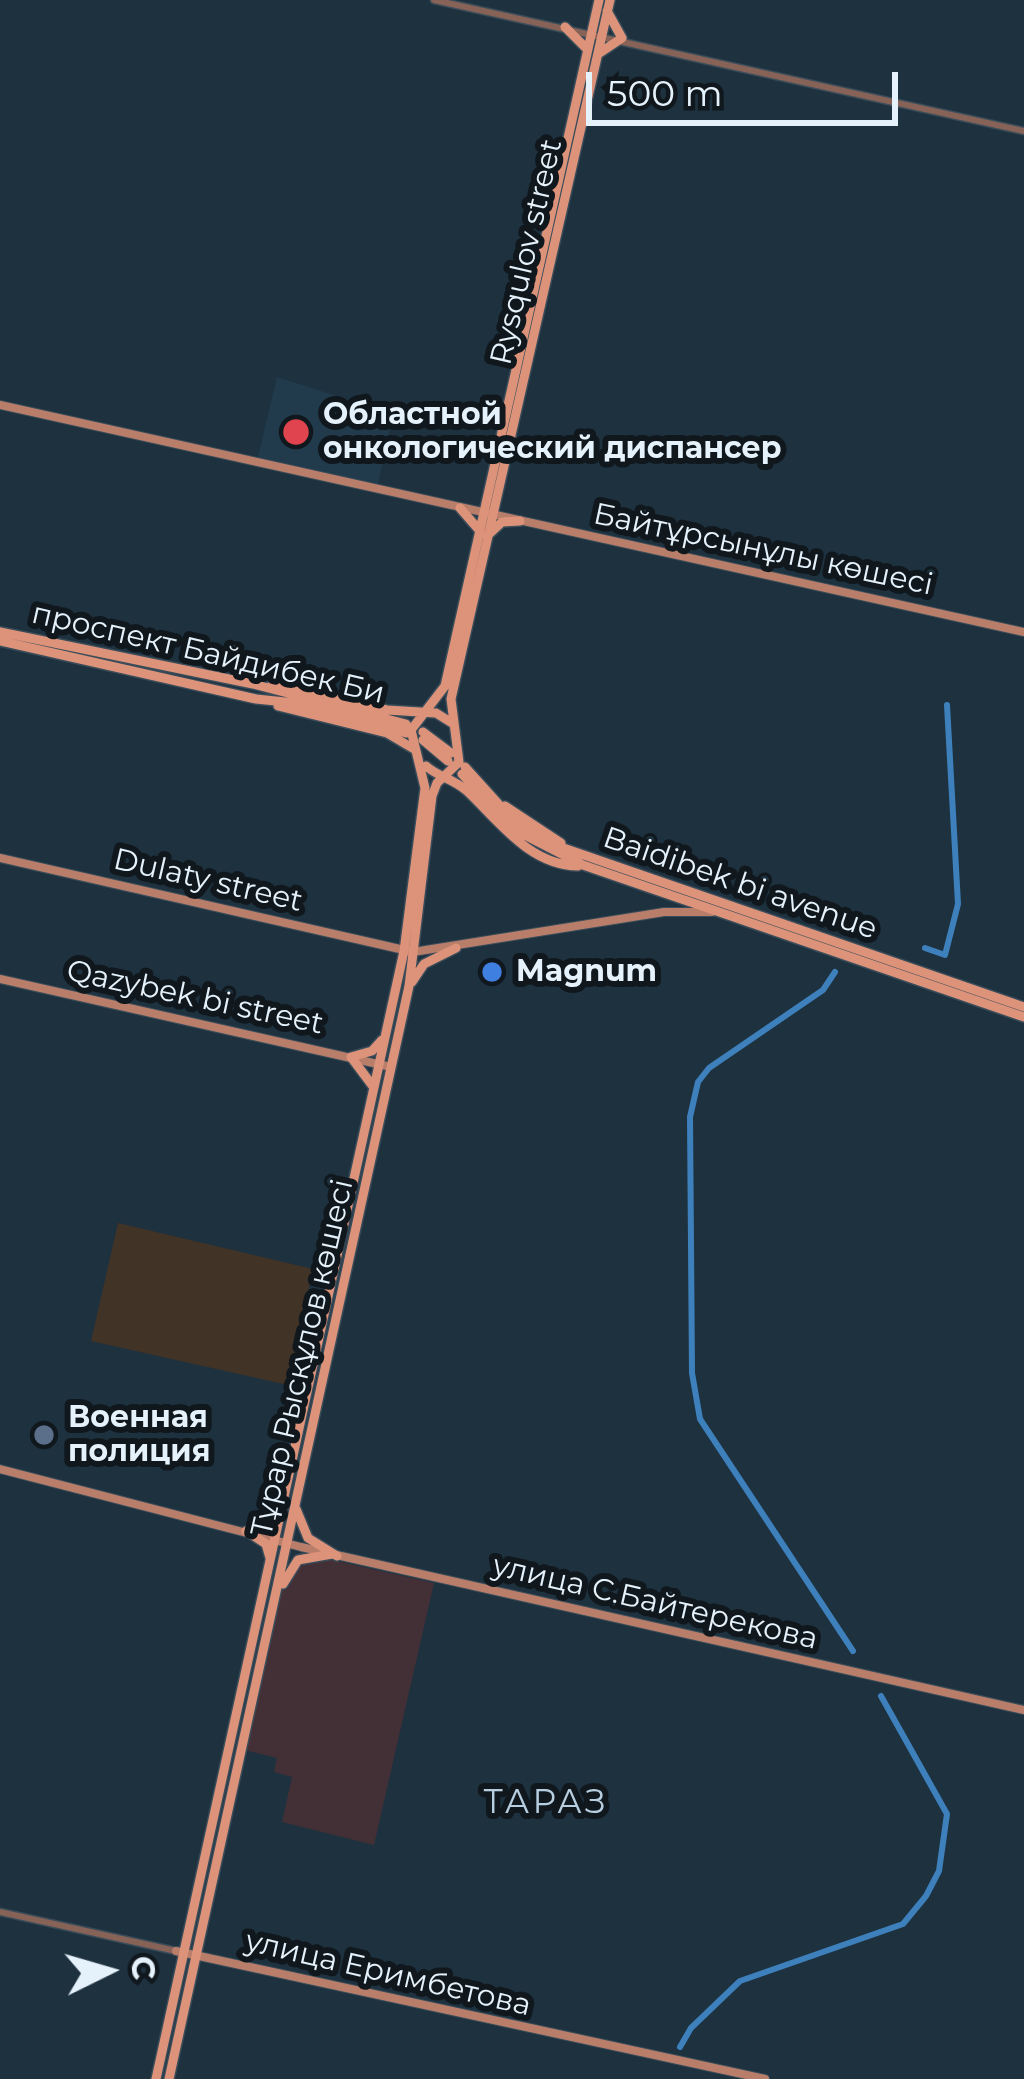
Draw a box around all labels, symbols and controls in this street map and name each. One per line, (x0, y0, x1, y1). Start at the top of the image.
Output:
scale bar (592, 48, 904, 122)
text: 500 m (607, 71, 723, 115)
street label: Rysqulov street (484, 136, 570, 368)
place label: Областной онкологический диспансер (323, 397, 782, 468)
marker: Областной онкологический диспансер (280, 416, 312, 448)
street label: Байтұрсынұлы көшесі (590, 496, 936, 604)
street label: проспект Байдибек Би (28, 596, 388, 712)
street label: Baidibek bi avenue (598, 820, 882, 948)
street label: Dulaty street (110, 842, 306, 920)
street label: Qazybek bi street (63, 953, 327, 1043)
place label: Magnum (516, 954, 657, 990)
marker: Magnum (479, 959, 505, 985)
street label: Тұрар Рыскұлов көшесі (244, 1176, 362, 1540)
place label: Военная полиция (68, 1400, 210, 1470)
marker: Военная полиция (31, 1422, 57, 1448)
street label: улица С.Байтерекова (489, 1548, 821, 1658)
district label: ТАРАЗ (484, 1783, 608, 1823)
north arrow (48, 1911, 168, 2031)
street label: улица Еримбетова (242, 1924, 534, 2024)
text: С (123, 1954, 165, 1982)

